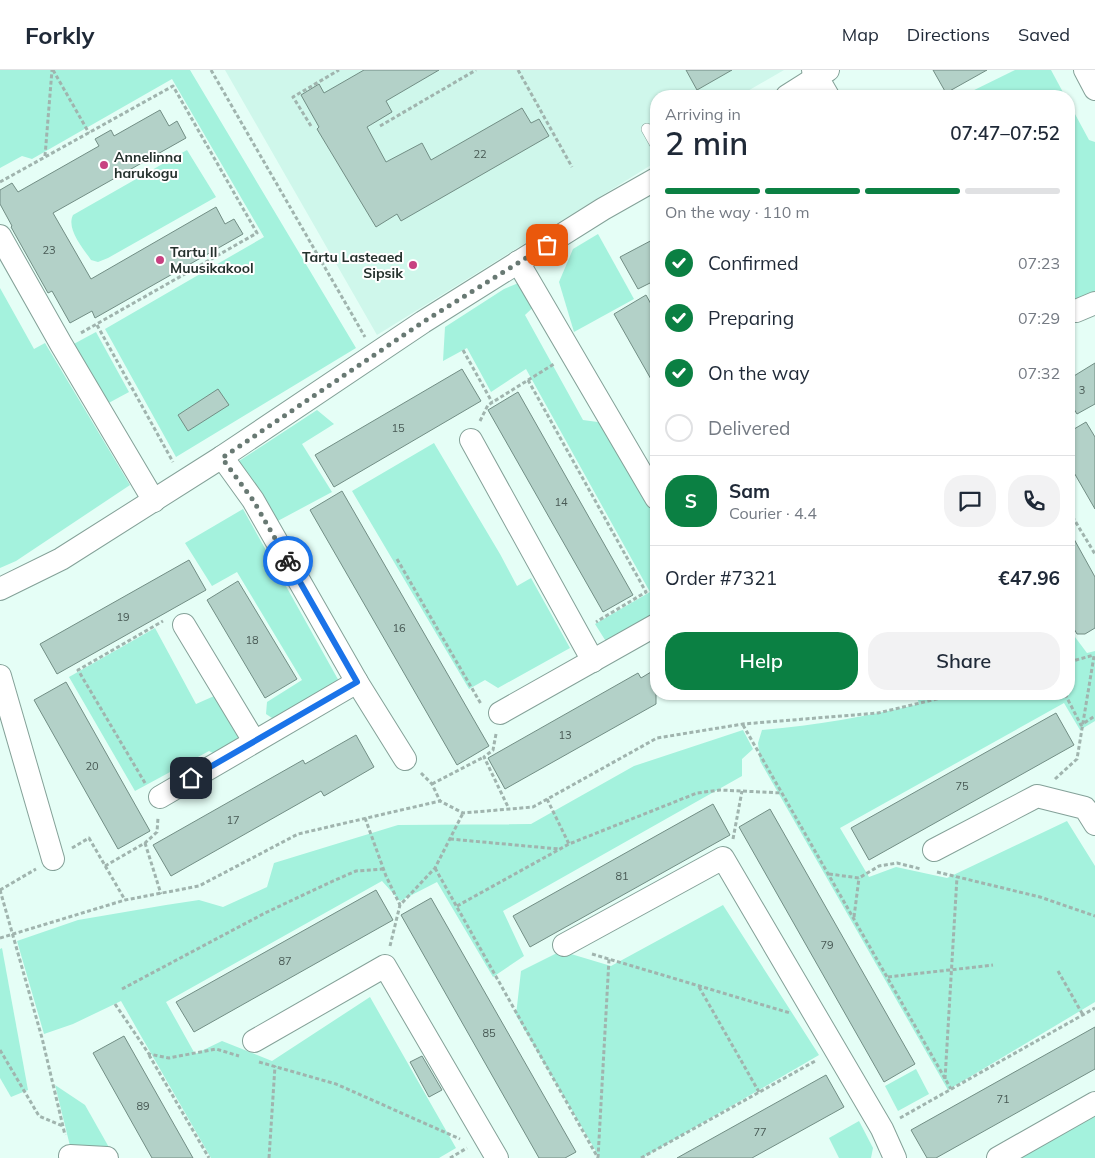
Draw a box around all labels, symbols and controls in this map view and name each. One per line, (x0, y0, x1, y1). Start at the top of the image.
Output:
text: Forkly (25, 20, 94, 50)
text: Map (842, 23, 879, 46)
text: Directions (907, 23, 990, 46)
text: Saved (1018, 23, 1070, 46)
text: Arriving in (665, 104, 741, 124)
text: 07:47–07:52 (950, 121, 1060, 145)
text: 2 min (665, 123, 748, 163)
house number: 22 (473, 147, 487, 161)
place label: Annelinna harukogu (114, 148, 182, 182)
marker: Annelinna harukogu (98, 159, 110, 171)
text: On the way · 110 m (665, 202, 810, 222)
pin (526, 224, 568, 266)
icon: bag (533, 231, 561, 259)
house number: 23 (42, 243, 56, 257)
place label: Tartu II Muusikakool (170, 243, 254, 277)
place label: Tartu Lasteaed Sipsik (302, 248, 403, 282)
icon: check (665, 249, 693, 277)
text: Confirmed (708, 251, 799, 275)
text: 07:23 (1018, 253, 1060, 273)
marker: Tartu II Muusikakool (154, 254, 166, 266)
marker: Tartu Lasteaed Sipsik (407, 259, 419, 271)
icon: check (665, 304, 693, 332)
text: Preparing (708, 306, 794, 330)
text: 07:29 (1018, 308, 1060, 328)
icon: check (665, 359, 693, 387)
text: On the way (708, 361, 810, 385)
text: 07:32 (1018, 363, 1060, 383)
house number: 3 (1079, 383, 1085, 397)
text: Delivered (708, 416, 790, 440)
house number: 15 (391, 421, 405, 435)
button: chat (944, 475, 996, 527)
button: phone (1008, 475, 1060, 527)
text: Sam (729, 479, 770, 503)
text: S (685, 489, 697, 513)
house number: 14 (554, 495, 568, 509)
text: Courier · 4.4 (729, 503, 817, 523)
courier (263, 536, 313, 586)
icon: bike (274, 547, 302, 575)
text: Order #7321 (665, 566, 777, 590)
text: €47.96 (998, 566, 1060, 590)
house number: 19 (116, 610, 130, 624)
house number: 16 (392, 621, 406, 635)
button: Help (665, 632, 858, 690)
button: Share (868, 632, 1060, 690)
house number: 18 (245, 633, 259, 647)
house number: 13 (558, 728, 572, 742)
pin (170, 757, 212, 799)
house number: 20 (85, 759, 99, 773)
icon: home (177, 764, 205, 792)
house number: 75 (955, 779, 969, 793)
house number: 17 (226, 813, 240, 827)
house number: 81 (615, 869, 629, 883)
house number: 79 (820, 938, 834, 952)
house number: 87 (278, 954, 292, 968)
house number: 85 (482, 1026, 496, 1040)
house number: 71 (996, 1092, 1010, 1106)
house number: 89 (136, 1099, 150, 1113)
house number: 77 (753, 1125, 767, 1139)

